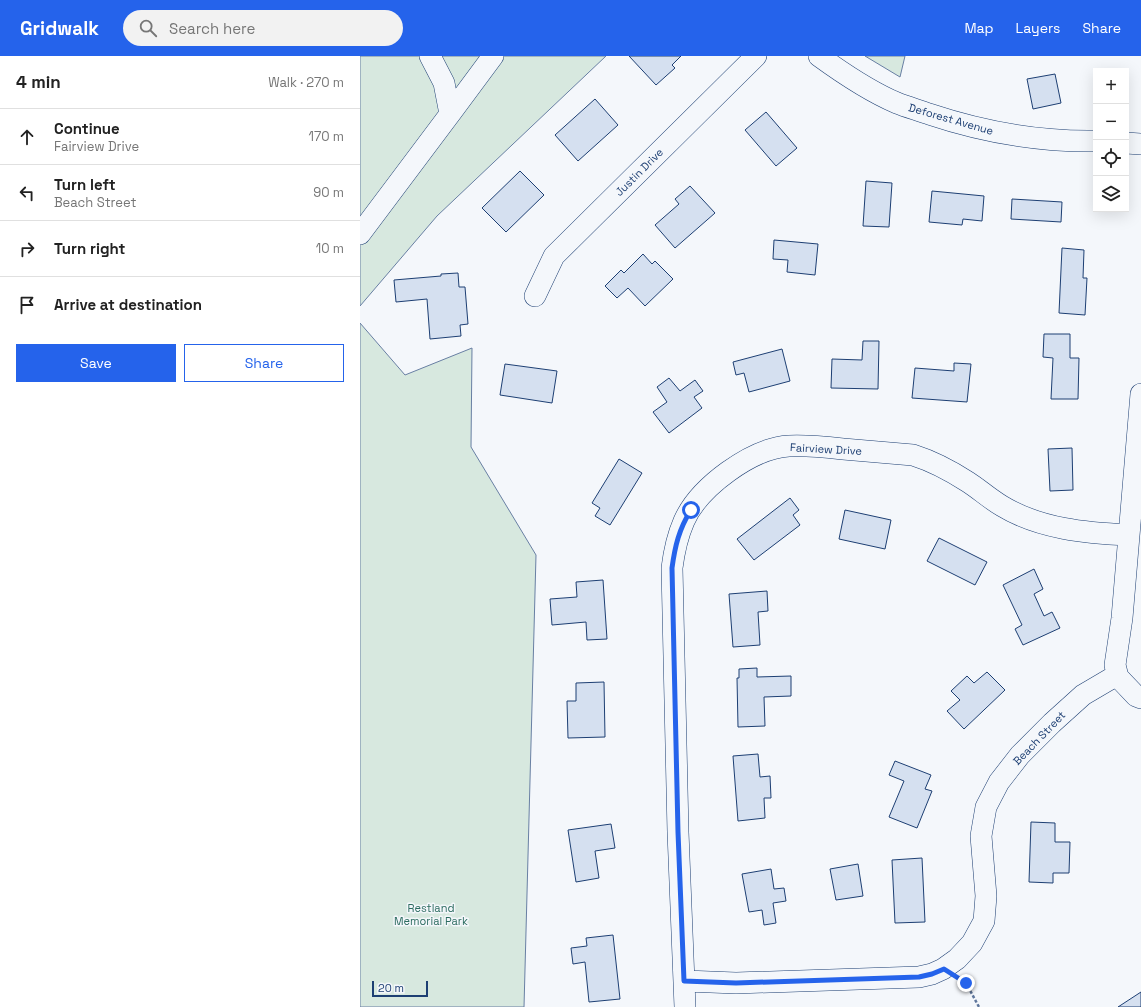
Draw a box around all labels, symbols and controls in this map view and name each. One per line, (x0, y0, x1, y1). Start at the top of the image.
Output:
search box (123, 10, 403, 46)
text: Gridwalk (20, 16, 99, 41)
icon: search (137, 17, 159, 39)
text: Search here (169, 19, 255, 38)
text: Map (964, 19, 994, 37)
text: Layers (1016, 19, 1060, 37)
text: Share (1082, 19, 1121, 37)
map controls (1093, 68, 1129, 212)
button: + (1093, 68, 1129, 104)
text: 4 min (16, 71, 61, 93)
text: Walk · 270 m (268, 74, 344, 91)
street label: Deforest Avenue (907, 100, 995, 138)
button: − (1093, 104, 1129, 140)
text: Continue (54, 119, 120, 138)
icon: ahead (16, 126, 38, 148)
text: 170 m (308, 128, 344, 145)
text: Fairview Drive (54, 138, 139, 155)
button: locate (1093, 140, 1129, 176)
street label: Justin Drive (612, 145, 666, 199)
text: Turn left (54, 175, 116, 194)
button: layers (1093, 176, 1129, 212)
icon: left (16, 182, 38, 204)
text: 90 m (313, 184, 344, 201)
text: Beach Street (54, 194, 136, 211)
icon: right (16, 238, 38, 260)
text: Turn right (54, 239, 125, 258)
text: 10 m (316, 240, 344, 257)
icon: arrive (16, 294, 38, 316)
text: Arrive at destination (54, 295, 202, 314)
button: Save (16, 344, 176, 382)
button: Share (184, 344, 344, 382)
street label: Fairview Drive (790, 440, 862, 458)
route start (682, 501, 700, 519)
street label: Beach Street (1010, 708, 1068, 768)
park label: Restland Memorial Park (394, 901, 468, 928)
route end (957, 974, 975, 992)
scale bar (372, 979, 428, 998)
text: 20 m (378, 981, 404, 995)

